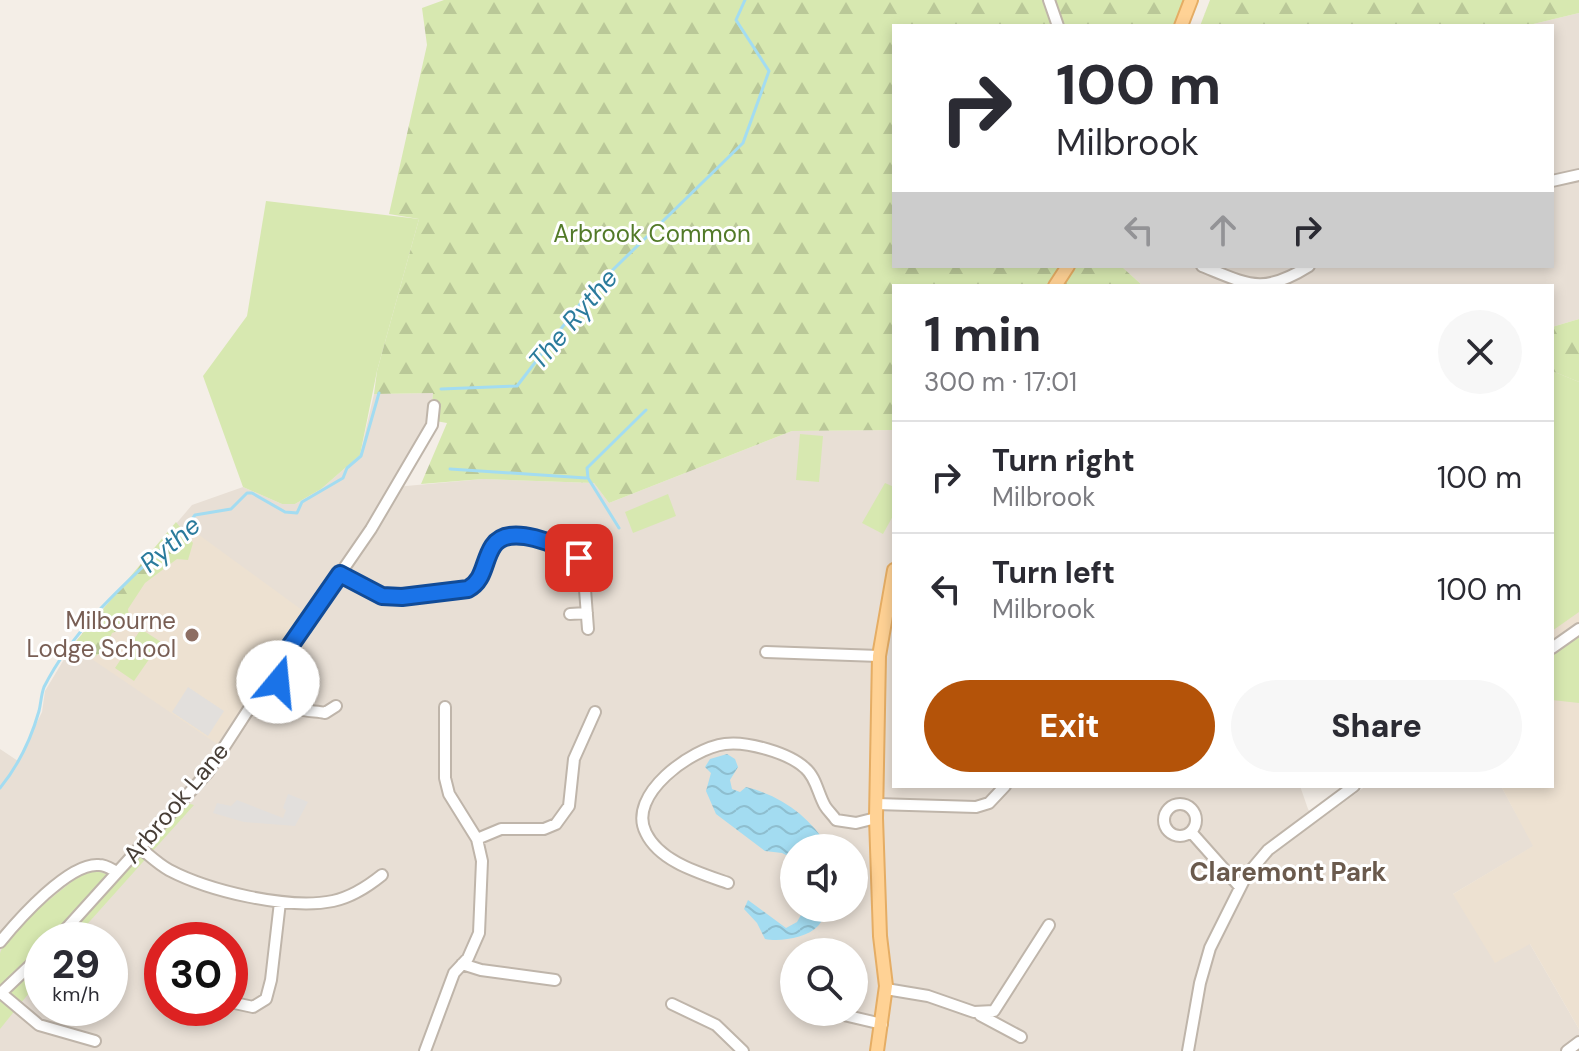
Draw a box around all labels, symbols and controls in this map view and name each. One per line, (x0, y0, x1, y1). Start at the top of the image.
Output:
text: 100 m (1056, 48, 1221, 121)
icon: right (924, 56, 1028, 160)
text: Milbrook (1056, 119, 1199, 166)
icon: left (1117, 208, 1161, 252)
icon: ahead (1201, 208, 1245, 252)
icon: right (1285, 208, 1329, 252)
park label: Arbrook Common (553, 218, 751, 249)
water label: The Rythe (521, 262, 625, 376)
text: 1 min (924, 303, 1041, 366)
button: close (1438, 310, 1522, 394)
text: 300 m · 17:01 (924, 365, 1077, 399)
text: Turn right (992, 441, 1135, 480)
icon: right (924, 455, 968, 499)
text: 100 m (1437, 458, 1522, 497)
text: Milbrook (992, 480, 1095, 514)
water label: Rythe (133, 508, 207, 580)
pin (545, 524, 613, 592)
icon: arrive (557, 536, 601, 580)
text: Turn left (992, 553, 1115, 592)
icon: left (924, 567, 968, 611)
text: 100 m (1437, 570, 1522, 609)
text: Milbrook (992, 592, 1095, 626)
place label: Milbourne Lodge School (26, 605, 176, 664)
marker: Milbourne Lodge School (183, 626, 201, 644)
position arrow (236, 640, 320, 724)
button: Exit (924, 680, 1215, 772)
button: Share (1231, 680, 1522, 772)
street label: Arbrook Lane (116, 736, 235, 869)
map controls (780, 834, 868, 1026)
button: sound (780, 834, 868, 922)
district label: Claremont Park (1189, 855, 1387, 889)
speed limit sign: 30 (144, 922, 248, 1026)
text: 29 (52, 938, 100, 990)
button: search (780, 938, 868, 1026)
text: km/h (52, 981, 100, 1007)

